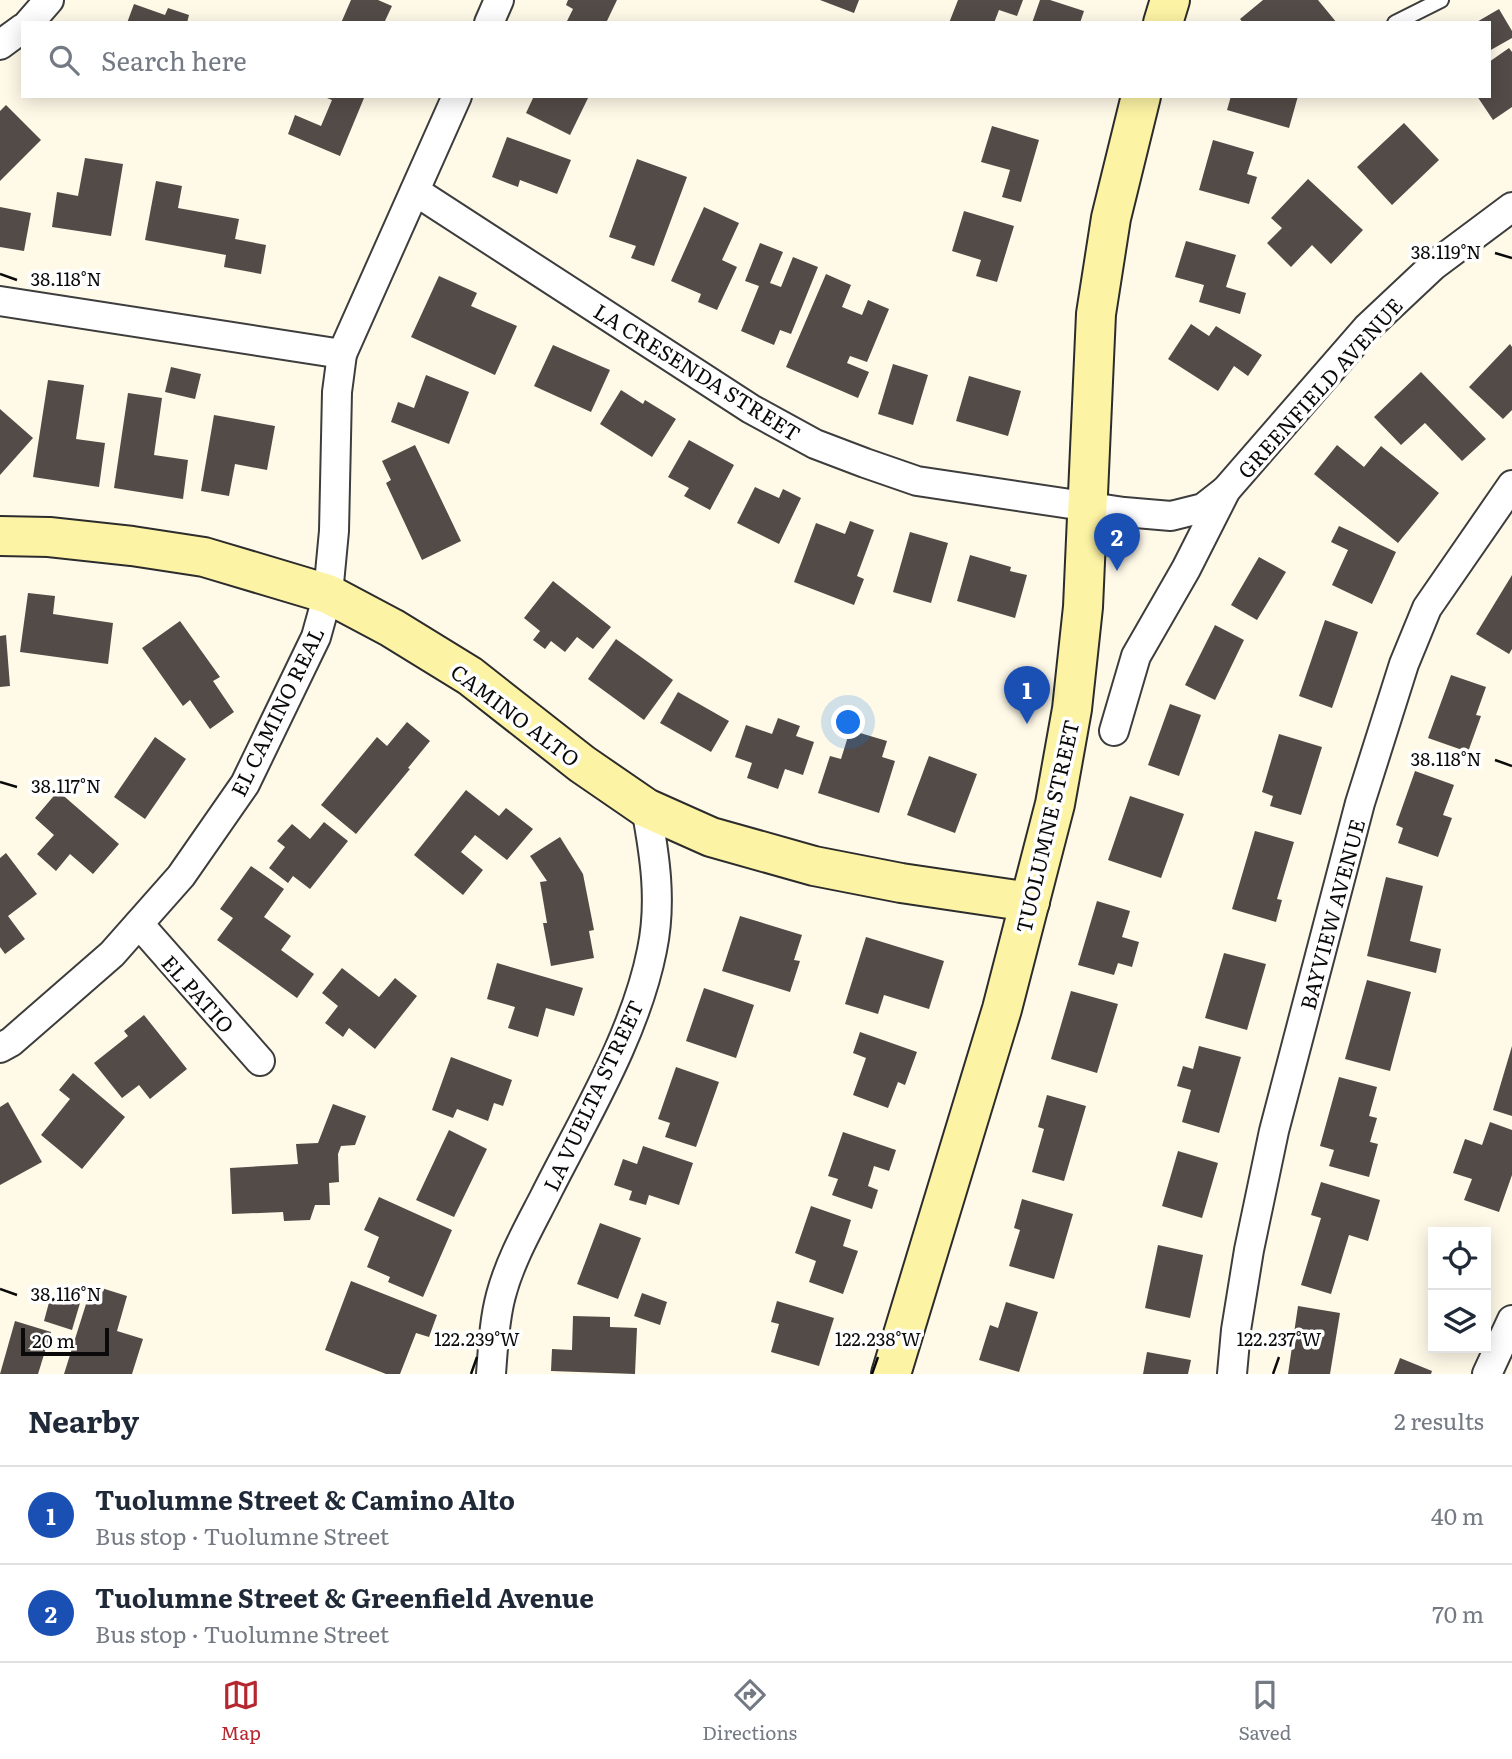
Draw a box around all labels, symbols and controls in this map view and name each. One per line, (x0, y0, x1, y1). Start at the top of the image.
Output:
search box (21, 21, 1491, 98)
text: Search here (101, 40, 247, 79)
icon: search (45, 41, 83, 79)
text: 38.119°N (1411, 238, 1481, 265)
text: 38.118°N (30, 265, 102, 292)
street label: GREENFIELD AVENUE (1229, 290, 1409, 484)
street label: LA CRESENDA STREET (588, 295, 808, 447)
pin: 2 (1094, 513, 1140, 571)
street label: EL CAMINO REAL (221, 621, 331, 801)
street label: CAMINO ALTO (445, 655, 587, 773)
pin: 1 (1004, 666, 1050, 724)
your location (831, 705, 865, 739)
street label: TUOLUMNE STREET (1006, 716, 1086, 936)
text: 38.118°N (1410, 745, 1482, 772)
text: 38.117°N (31, 772, 101, 799)
street label: BAYVIEW AVENUE (1291, 815, 1371, 1013)
street label: EL PATIO (155, 947, 243, 1039)
street label: LA VUELTA STREET (534, 995, 650, 1195)
map controls (1428, 1227, 1491, 1353)
button: locate (1428, 1227, 1491, 1290)
text: 38.116°N (31, 1280, 101, 1307)
button: layers (1428, 1290, 1491, 1353)
scale bar (21, 1325, 108, 1357)
text: 122.239°W (434, 1325, 520, 1352)
text: 122.238°W (835, 1325, 921, 1352)
text: 122.237°W (1237, 1325, 1322, 1352)
text: 20 m (32, 1326, 75, 1354)
text: Nearby (28, 1398, 139, 1442)
text: 2 results (1394, 1403, 1484, 1437)
text: Tuolumne Street & Camino Alto (95, 1479, 515, 1518)
text: 1 (46, 1498, 56, 1532)
text: 40 m (1431, 1498, 1484, 1532)
text: Bus stop · Tuolumne Street (95, 1518, 389, 1552)
text: Tuolumne Street & Greenfield Avenue (95, 1577, 594, 1616)
text: 2 (45, 1596, 57, 1630)
text: 70 m (1432, 1596, 1484, 1630)
text: Bus stop · Tuolumne Street (95, 1616, 389, 1650)
tab: Map (221, 1676, 261, 1746)
tab: Directions (702, 1676, 797, 1746)
tab: Saved (1238, 1676, 1291, 1746)

